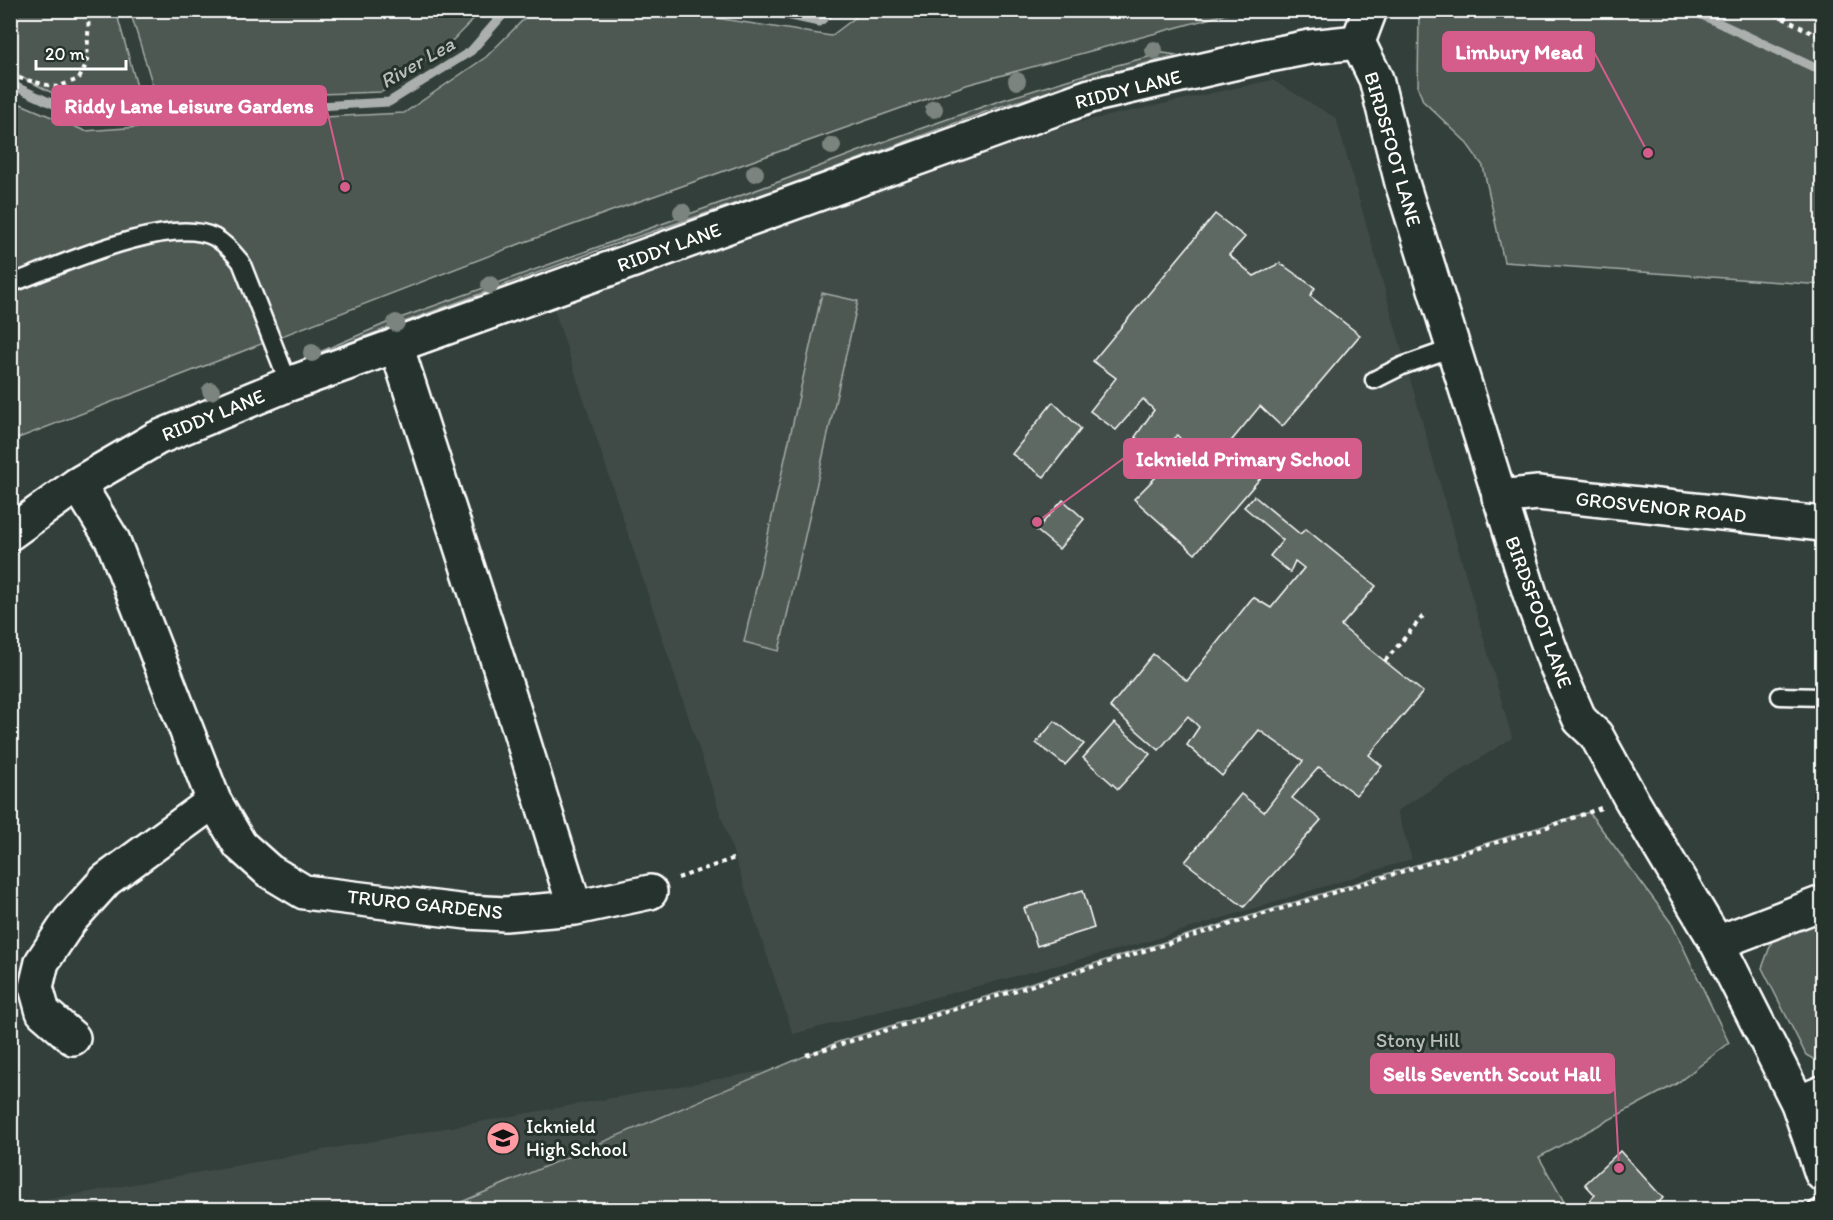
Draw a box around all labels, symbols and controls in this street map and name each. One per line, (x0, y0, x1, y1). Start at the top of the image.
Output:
water label: River Lea (375, 31, 459, 93)
callout: Limbury Mead (1443, 32, 1594, 71)
scale bar (36, 33, 126, 71)
text: Limbury Mead (1455, 39, 1584, 65)
text: 20 m (45, 43, 85, 65)
street label: RIDDY LANE (1072, 64, 1184, 114)
street label: BIRDSFOOT LANE (1359, 69, 1427, 229)
callout: Riddy Lane Leisure Gardens (52, 86, 326, 125)
text: Riddy Lane Leisure Gardens (64, 93, 314, 119)
street label: RIDDY LANE (614, 217, 724, 277)
street label: RIDDY LANE (158, 383, 268, 447)
callout: Icknield Primary School (1124, 439, 1361, 478)
text: Icknield Primary School (1136, 446, 1351, 472)
street label: GROSVENOR ROAD (1574, 486, 1748, 528)
street label: BIRDSFOOT LANE (1500, 533, 1578, 691)
street label: TRURO GARDENS (346, 884, 504, 924)
park label: Stony Hill (1376, 1028, 1460, 1052)
callout: Sells Seventh Scout Hall (1371, 1054, 1614, 1093)
text: Sells Seventh Scout Hall (1383, 1061, 1602, 1086)
place label: Icknield High School (526, 1114, 628, 1161)
school or university icon: Icknield High School (485, 1120, 521, 1156)

